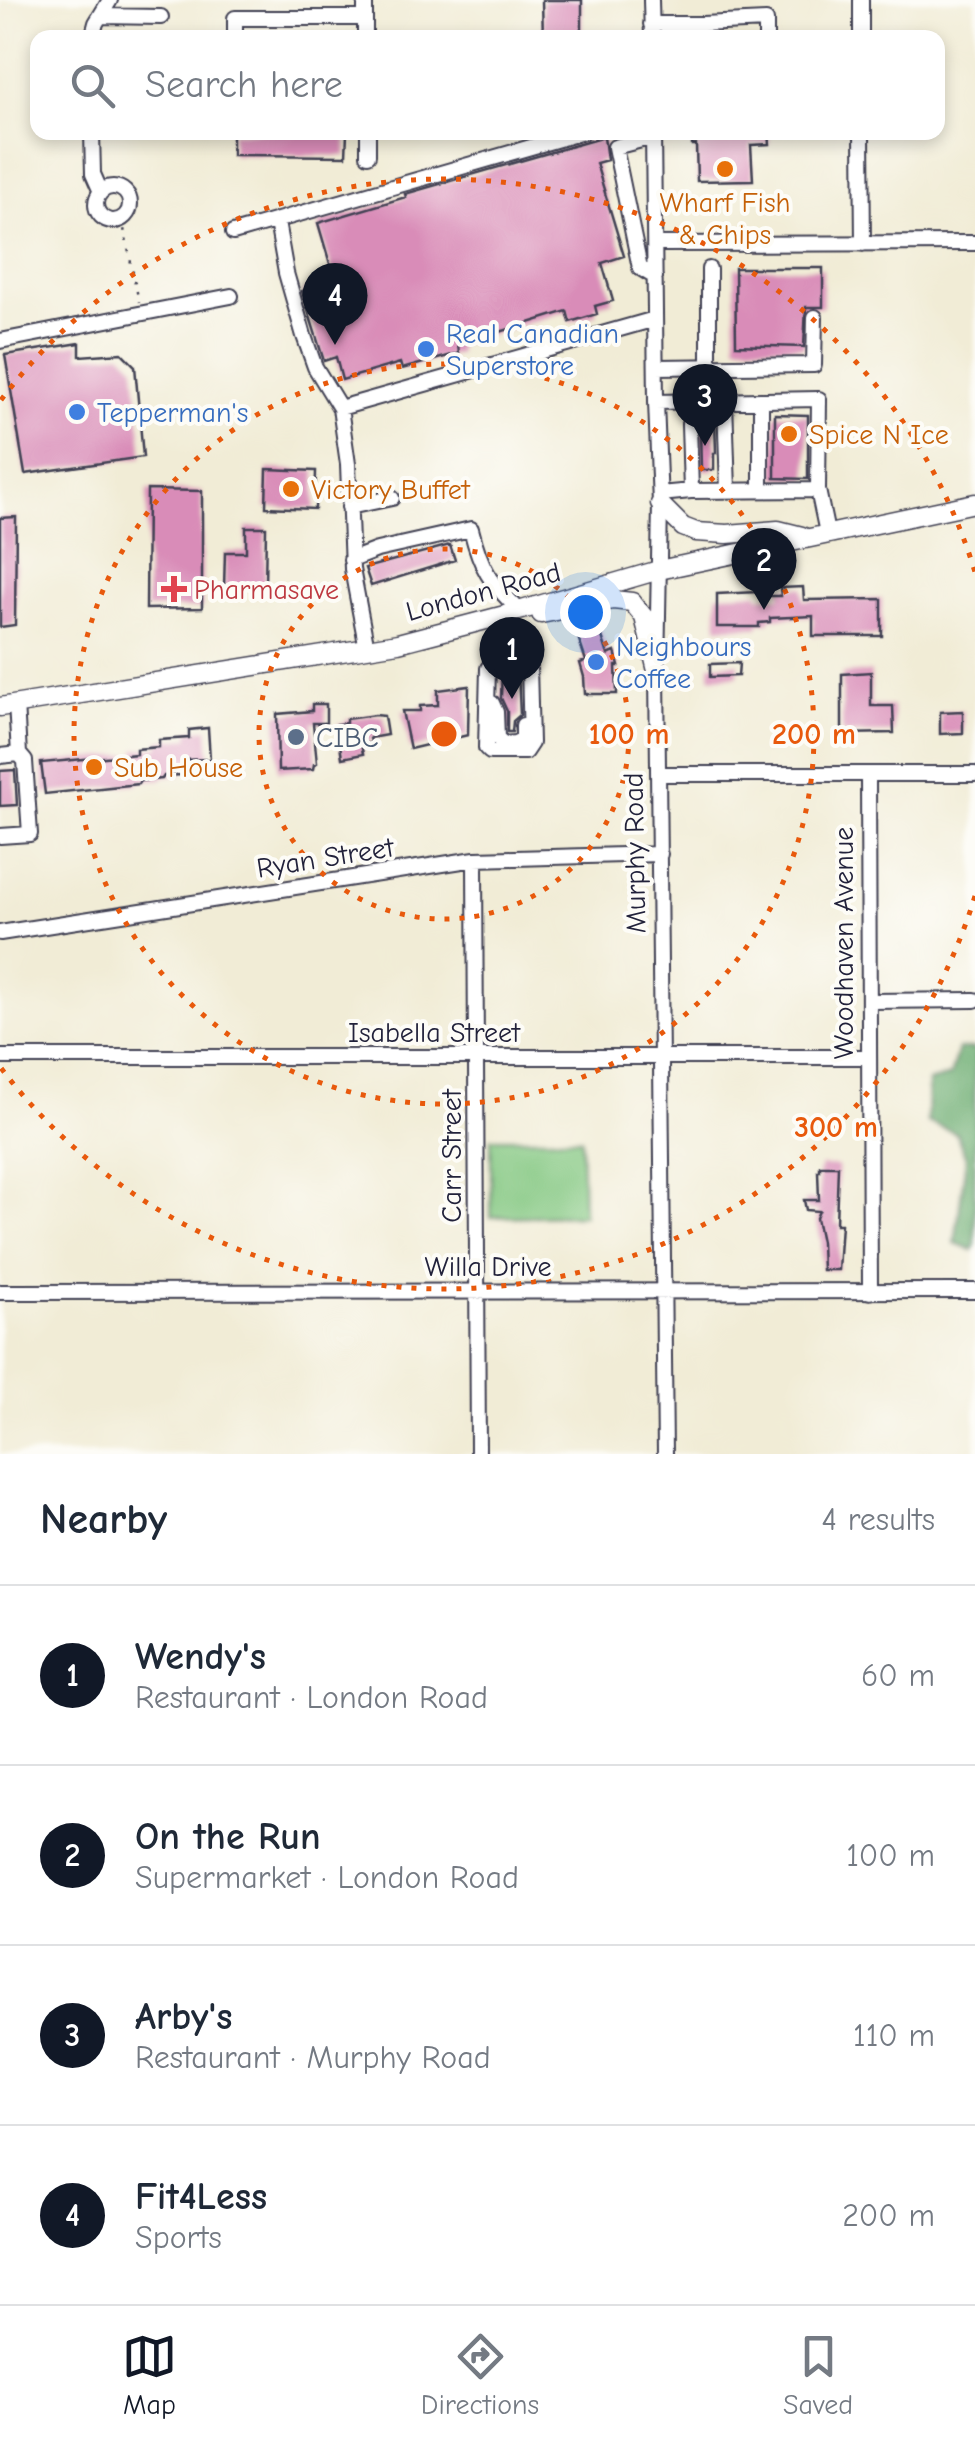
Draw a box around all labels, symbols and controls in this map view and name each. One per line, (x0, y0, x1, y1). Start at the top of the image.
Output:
search box (30, 30, 945, 140)
icon: search (65, 58, 120, 113)
text: Search here (145, 63, 343, 107)
marker: Wharf Fish & Chips (714, 158, 736, 180)
place label: Wharf Fish & Chips (659, 187, 791, 251)
pin: 4 (302, 262, 368, 345)
place label: Real Canadian Superstore (446, 318, 619, 382)
marker: Real Canadian Superstore (415, 338, 437, 360)
pin: 3 (672, 364, 738, 446)
place label: Tepperman's (97, 397, 249, 429)
marker: Tepperman's (66, 401, 88, 423)
place label: Spice N Ice (809, 419, 949, 451)
marker: Spice N Ice (778, 423, 800, 445)
place label: Victory Buffet (311, 474, 471, 506)
marker: Victory Buffet (280, 478, 302, 500)
pin: 2 (732, 528, 796, 610)
street label: London Road (402, 556, 564, 628)
place label: Pharmasave (194, 574, 339, 606)
marker: Pharmasave (163, 578, 185, 600)
your location (560, 587, 611, 638)
pin: 1 (480, 616, 544, 699)
place label: Neighbours Coffee (616, 631, 752, 695)
marker: Neighbours Coffee (585, 651, 607, 673)
centre of rings (426, 716, 462, 752)
text: 100 m (589, 717, 669, 752)
text: 200 m (772, 717, 856, 752)
place label: CIBC (316, 722, 379, 754)
marker: CIBC (285, 726, 307, 748)
place label: Sub House (114, 752, 243, 784)
marker: Sub House (83, 756, 105, 778)
street label: Murphy Road (618, 772, 652, 934)
street label: Woodhaven Avenue (828, 827, 860, 1059)
street label: Ryan Street (254, 831, 397, 885)
street label: Isabella Street (348, 1017, 521, 1049)
street label: Carr Street (436, 1088, 468, 1223)
text: 300 m (794, 1110, 878, 1145)
street label: Willa Drive (425, 1251, 551, 1283)
text: Nearby (40, 1495, 167, 1544)
text: 4 results (822, 1501, 935, 1538)
text: Wendy's (135, 1635, 266, 1679)
text: 1 (66, 1657, 79, 1694)
text: 60 m (861, 1657, 935, 1694)
text: Restaurant · London Road (135, 1679, 488, 1716)
text: On the Run (135, 1815, 321, 1859)
text: 2 (65, 1837, 80, 1874)
text: 100 m (846, 1837, 935, 1874)
text: Supermarket · London Road (135, 1859, 519, 1896)
text: Arby's (135, 1995, 232, 2039)
text: 3 (65, 2017, 80, 2054)
text: 110 m (853, 2017, 935, 2054)
text: Restaurant · Murphy Road (135, 2039, 491, 2076)
text: Fit4Less (135, 2175, 267, 2219)
text: 4 (65, 2197, 80, 2234)
text: 200 m (842, 2197, 935, 2234)
text: Sports (135, 2219, 222, 2256)
tab: Map (122, 2329, 177, 2421)
tab: Directions (421, 2329, 539, 2421)
tab: Saved (783, 2329, 853, 2421)

